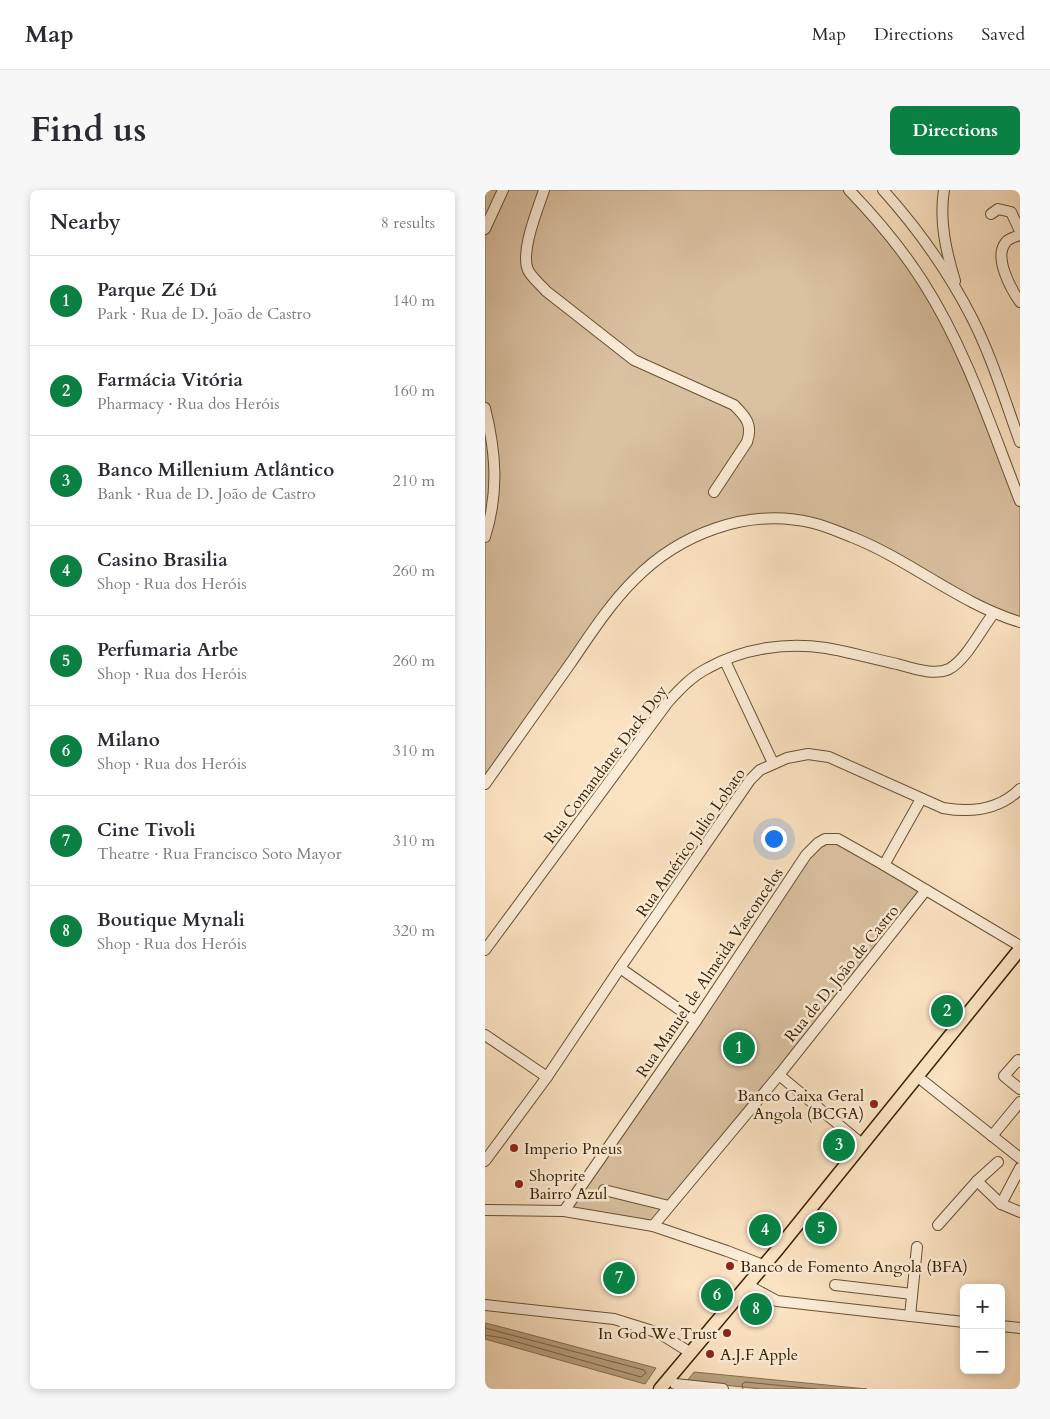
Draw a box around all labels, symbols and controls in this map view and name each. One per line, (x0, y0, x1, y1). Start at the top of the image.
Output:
text: Map (25, 18, 74, 51)
text: Map (812, 22, 846, 47)
text: Directions (874, 22, 953, 47)
text: Saved (981, 22, 1025, 47)
text: Find us (30, 106, 146, 154)
button: Directions (890, 106, 1020, 155)
text: Nearby (50, 208, 121, 237)
text: 8 results (381, 212, 435, 234)
text: Parque Zé Dú (97, 277, 217, 303)
text: 1 (62, 290, 70, 312)
text: 140 m (393, 290, 435, 312)
text: Park · Rua de D. João de Castro (97, 303, 311, 325)
text: Farmácia Vitória (97, 367, 243, 393)
text: 2 (62, 380, 70, 402)
text: 160 m (393, 380, 435, 402)
text: Pharmacy · Rua dos Heróis (97, 393, 280, 415)
text: Banco Millenium Atlântico (97, 457, 334, 483)
text: 3 (62, 470, 70, 492)
text: 210 m (393, 470, 435, 492)
text: Bank · Rua de D. João de Castro (97, 483, 316, 505)
text: Casino Brasilia (97, 547, 228, 573)
text: 4 (62, 560, 70, 582)
text: 260 m (393, 560, 435, 582)
text: Shop · Rua dos Heróis (97, 573, 246, 595)
text: Perfumaria Arbe (97, 637, 238, 663)
text: 5 (62, 650, 70, 672)
text: 260 m (393, 650, 435, 672)
text: Shop · Rua dos Heróis (97, 663, 246, 685)
street label: Rua Comandante Dack Doy (539, 681, 673, 848)
text: Milano (97, 727, 160, 753)
text: 6 (62, 740, 70, 762)
text: 310 m (393, 740, 435, 762)
text: Shop · Rua dos Heróis (97, 753, 246, 775)
street label: Rua Américo Julio Lobato (631, 763, 751, 921)
text: Cine Tivoli (97, 817, 196, 843)
your location (761, 826, 787, 852)
text: 7 (62, 830, 70, 852)
text: 310 m (393, 830, 435, 852)
text: Theatre · Rua Francisco Soto Mayor (97, 843, 342, 865)
street label: Rua Manuel de Almeida Vasconcelos (631, 863, 789, 1082)
street label: Rua de D. João de Castro (780, 900, 904, 1047)
text: Boutique Mynali (97, 907, 245, 933)
text: 8 (62, 920, 70, 942)
text: 320 m (393, 920, 435, 942)
text: Shop · Rua dos Heróis (97, 933, 246, 955)
pin: 2 (931, 992, 963, 1030)
pin: 1 (723, 1029, 755, 1067)
place label: Banco Caixa Geral Angola (BCGA) (737, 1085, 864, 1125)
marker: Banco Caixa Geral Angola (BCGA) (868, 1098, 880, 1110)
pin: 3 (823, 1126, 855, 1164)
place label: Imperio Pneus (524, 1138, 622, 1160)
marker: Imperio Pneus (508, 1142, 520, 1154)
place label: Shoprite Bairro Azul (529, 1165, 607, 1205)
marker: Shoprite Bairro Azul (513, 1178, 525, 1190)
pin: 5 (805, 1209, 837, 1247)
pin: 4 (749, 1211, 781, 1249)
place label: Banco de Fomento Angola (BFA) (740, 1256, 968, 1278)
pin: 7 (603, 1259, 635, 1297)
marker: Banco de Fomento Angola (BFA) (724, 1260, 736, 1272)
pin: 6 (701, 1276, 733, 1314)
map controls (960, 1284, 1005, 1374)
button: + (960, 1284, 1005, 1329)
pin: 8 (740, 1290, 772, 1328)
place label: In God We Trust (598, 1323, 717, 1345)
marker: In God We Trust (721, 1327, 733, 1339)
button: − (960, 1329, 1005, 1374)
place label: A.J.F Apple (720, 1344, 798, 1366)
marker: A.J.F Apple (704, 1348, 716, 1360)

